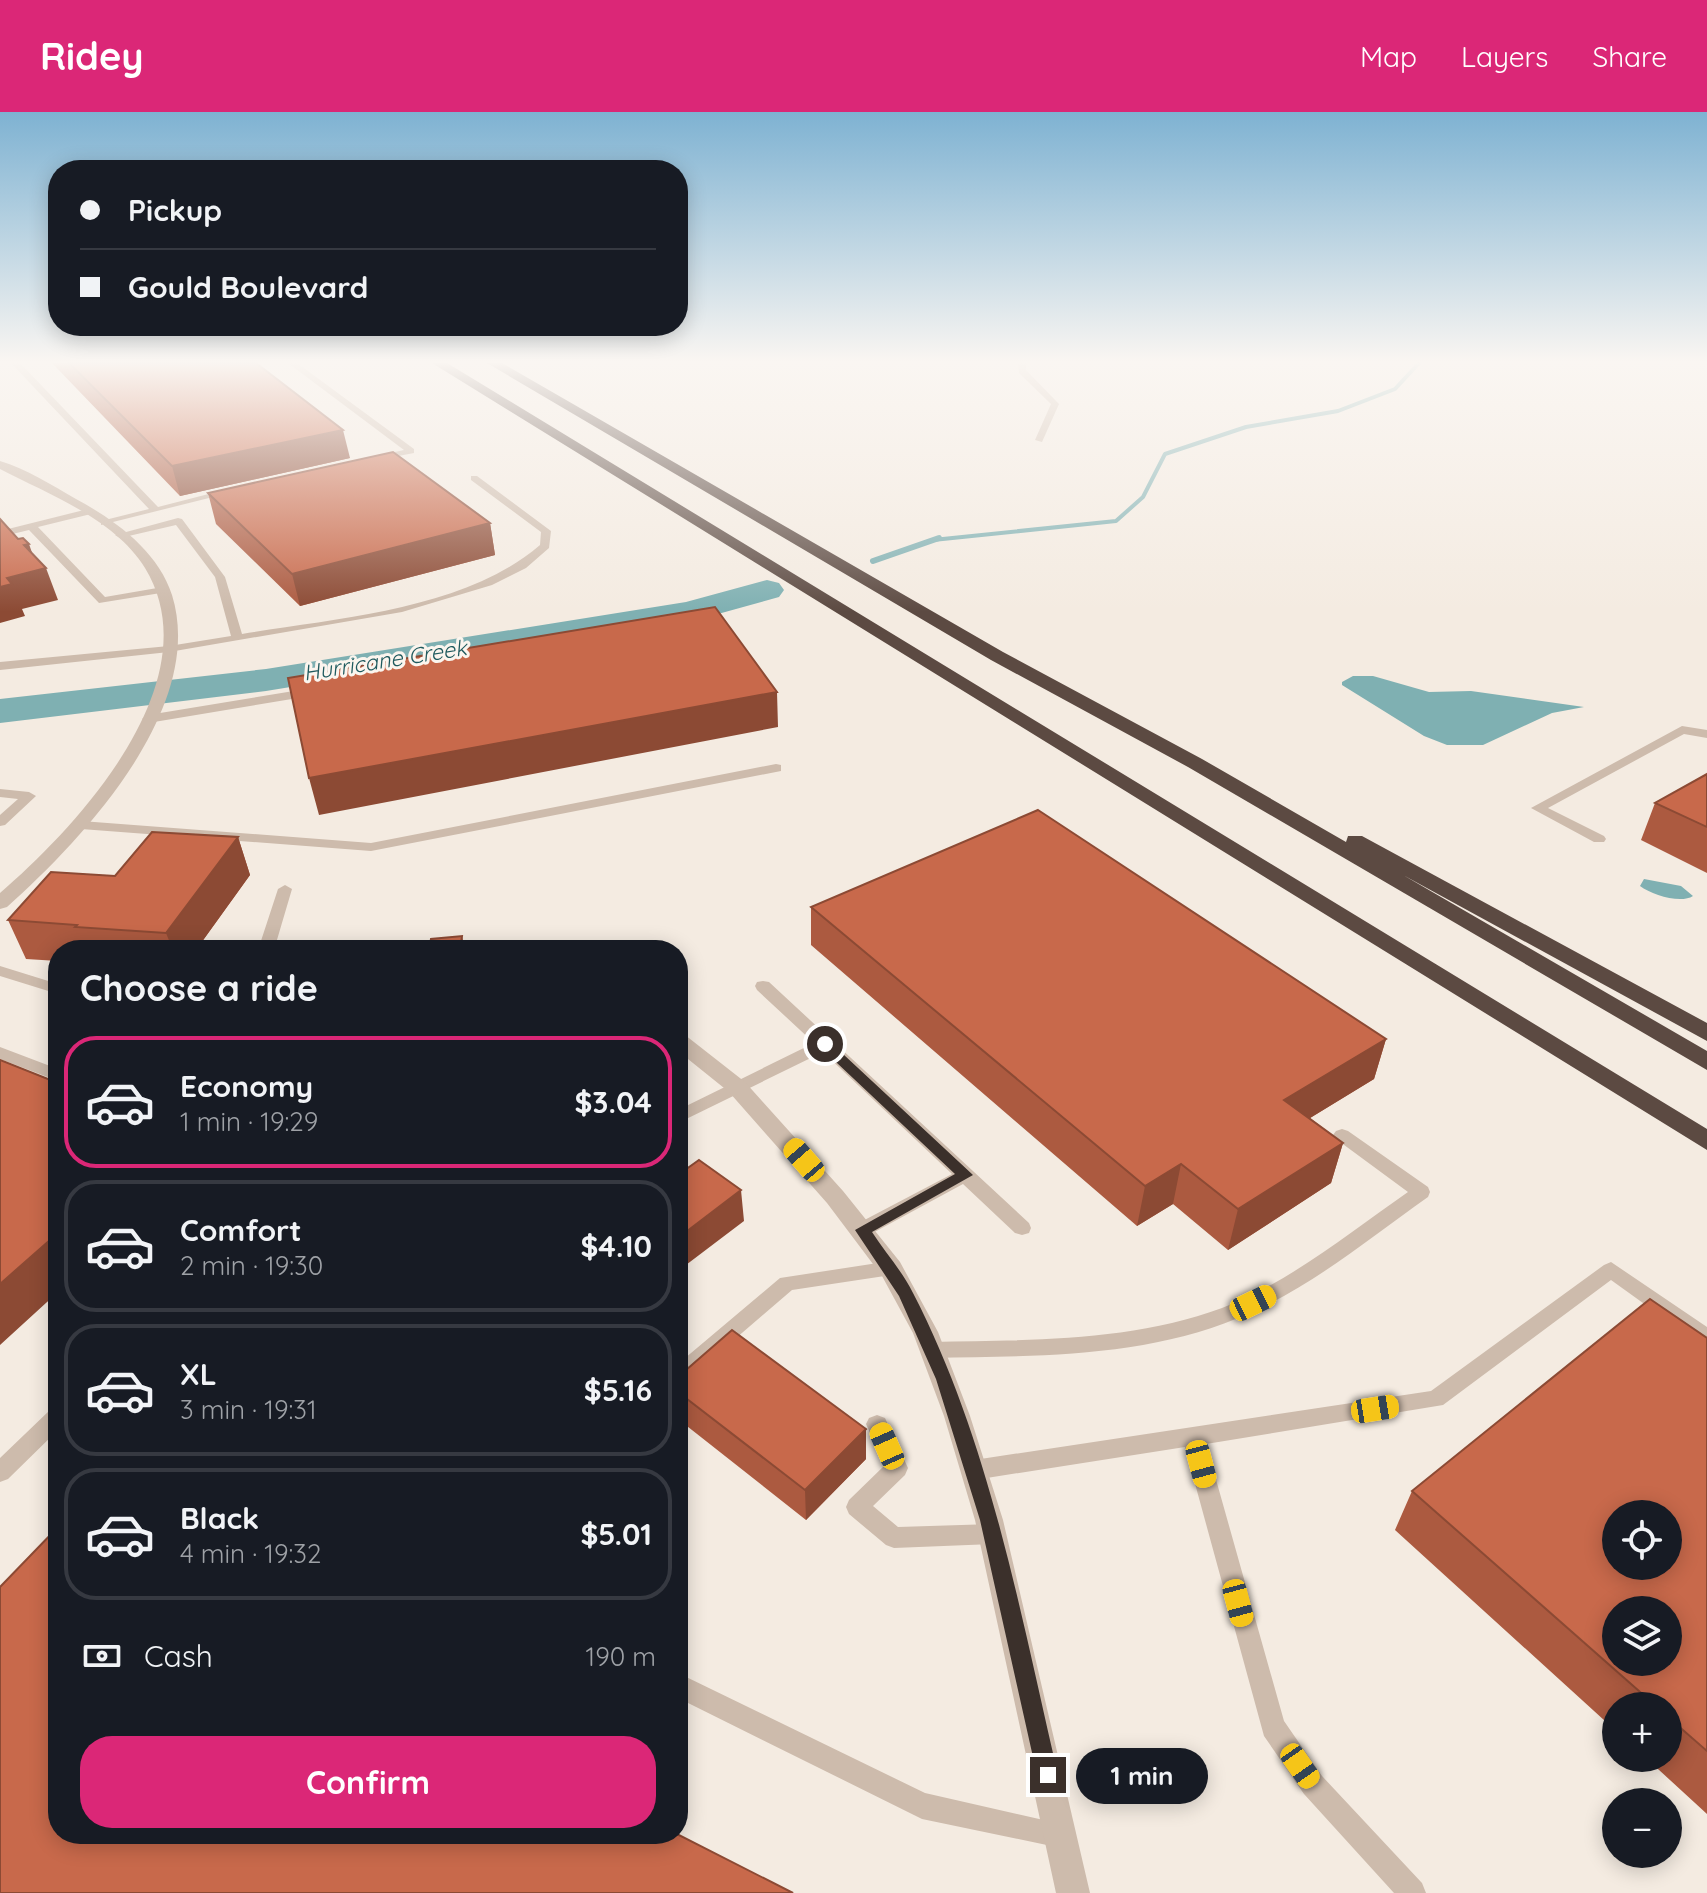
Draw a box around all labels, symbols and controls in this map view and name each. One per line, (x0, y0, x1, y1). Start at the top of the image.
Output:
text: Ridey (40, 32, 143, 80)
text: Map (1360, 39, 1417, 74)
text: Layers (1461, 39, 1548, 74)
text: Share (1592, 39, 1667, 74)
text: Pickup (128, 191, 222, 229)
text: Gould Boulevard (128, 268, 368, 306)
water label: Hurricane Creek (301, 633, 471, 687)
text: Choose a ride (80, 965, 318, 1010)
route start (807, 1026, 843, 1062)
icon: car (84, 1066, 156, 1138)
text: Economy (180, 1067, 313, 1105)
text: $3.04 (574, 1083, 652, 1121)
text: 1 min · 19:29 (180, 1105, 318, 1138)
car (779, 1134, 829, 1186)
icon: car (84, 1210, 156, 1282)
text: Comfort (180, 1211, 301, 1249)
text: $4.10 (580, 1227, 652, 1265)
text: 2 min · 19:30 (180, 1249, 323, 1282)
car (1226, 1282, 1280, 1324)
icon: car (84, 1354, 156, 1426)
text: XL (180, 1355, 217, 1393)
text: $5.16 (584, 1371, 652, 1409)
text: 3 min · 19:31 (180, 1393, 317, 1426)
car (1349, 1393, 1401, 1425)
car (866, 1419, 908, 1473)
car (1183, 1438, 1219, 1490)
icon: car (84, 1498, 156, 1570)
text: Black (180, 1499, 259, 1537)
map controls (1602, 1500, 1682, 1868)
button: locate (1602, 1500, 1682, 1580)
text: $5.01 (580, 1515, 652, 1553)
text: 4 min · 19:32 (180, 1537, 321, 1570)
car (1220, 1577, 1256, 1629)
button: layers (1602, 1596, 1682, 1676)
icon: cash (80, 1634, 124, 1678)
text: Cash (144, 1637, 213, 1675)
text: 190 m (586, 1640, 656, 1673)
button: + (1602, 1692, 1682, 1772)
button: Confirm (80, 1736, 656, 1828)
car (1276, 1739, 1324, 1793)
callout: 1 min (1076, 1747, 1208, 1803)
route end (1030, 1757, 1066, 1793)
text: 1 min (1111, 1759, 1174, 1792)
button: − (1602, 1788, 1682, 1868)

